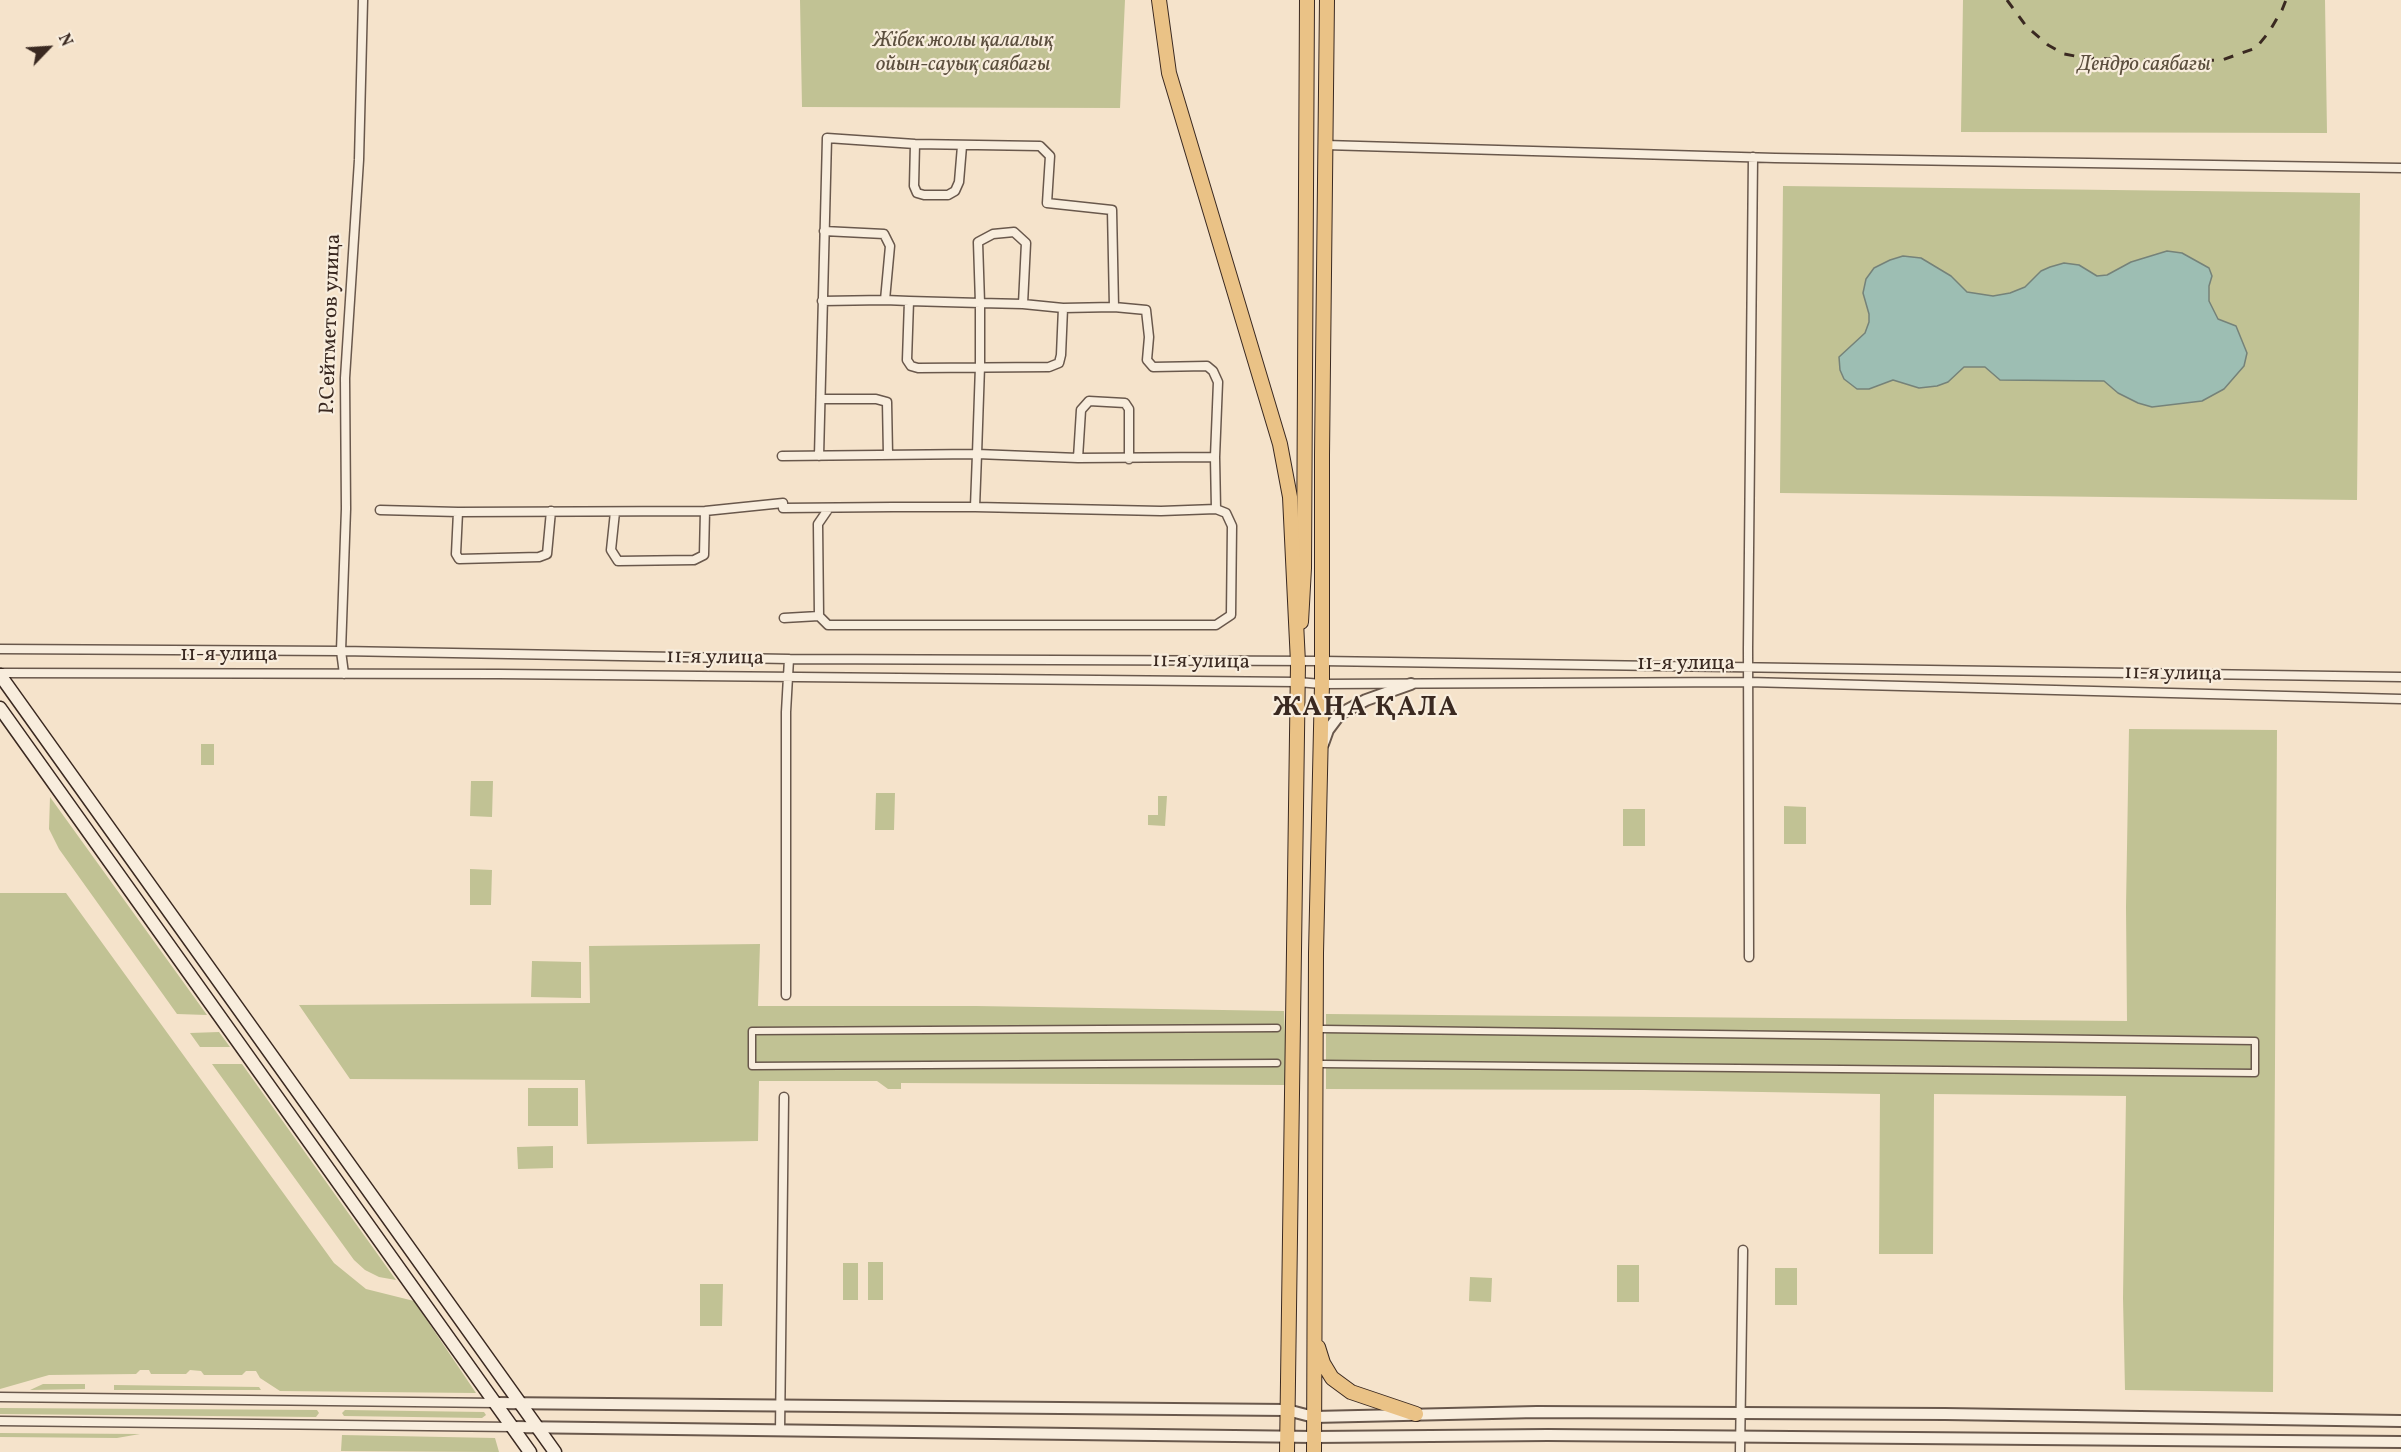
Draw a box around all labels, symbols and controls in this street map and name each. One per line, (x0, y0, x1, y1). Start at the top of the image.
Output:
north arrow (18, 18, 78, 78)
park label: Жібек жолы қалалық ойын-сауық саябағы (873, 29, 1053, 79)
text: N (52, 30, 77, 50)
park label: Дендро саябағы (2077, 53, 2211, 79)
street label: Р.Сейтметов улица (316, 233, 348, 415)
street label: 11-я улица (180, 643, 278, 669)
street label: 11-я улица (666, 646, 764, 672)
street label: 11-я улица (1152, 650, 1250, 676)
street label: 11-я улица (1637, 652, 1735, 678)
street label: 11-я улица (2124, 662, 2222, 688)
district label: ЖАҢА ҚАЛА (1273, 694, 1459, 726)

